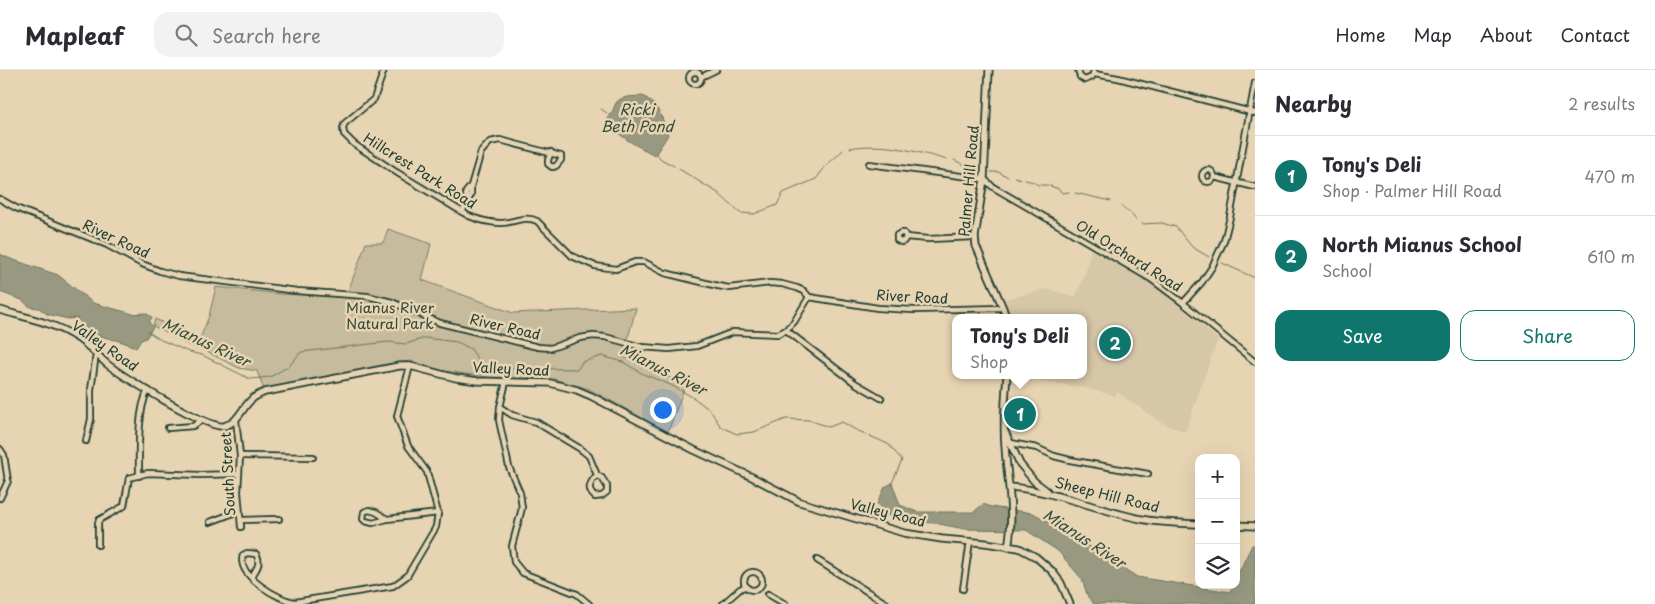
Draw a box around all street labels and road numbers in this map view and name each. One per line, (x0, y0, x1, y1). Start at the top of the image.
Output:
street label: Palmer Hill Road (953, 124, 984, 238)
street label: Hillcrest Park Road (360, 127, 481, 214)
street label: River Road (79, 214, 153, 263)
street label: Old Orchard Road (1072, 214, 1187, 297)
street label: River Road (875, 284, 949, 309)
street label: River Road (468, 308, 543, 345)
street label: Valley Road (68, 315, 143, 376)
street label: Valley Road (472, 356, 550, 381)
street label: South Street (215, 431, 240, 517)
street label: Sheep Hill Road (1053, 471, 1162, 518)
street label: Valley Road (848, 493, 928, 532)

